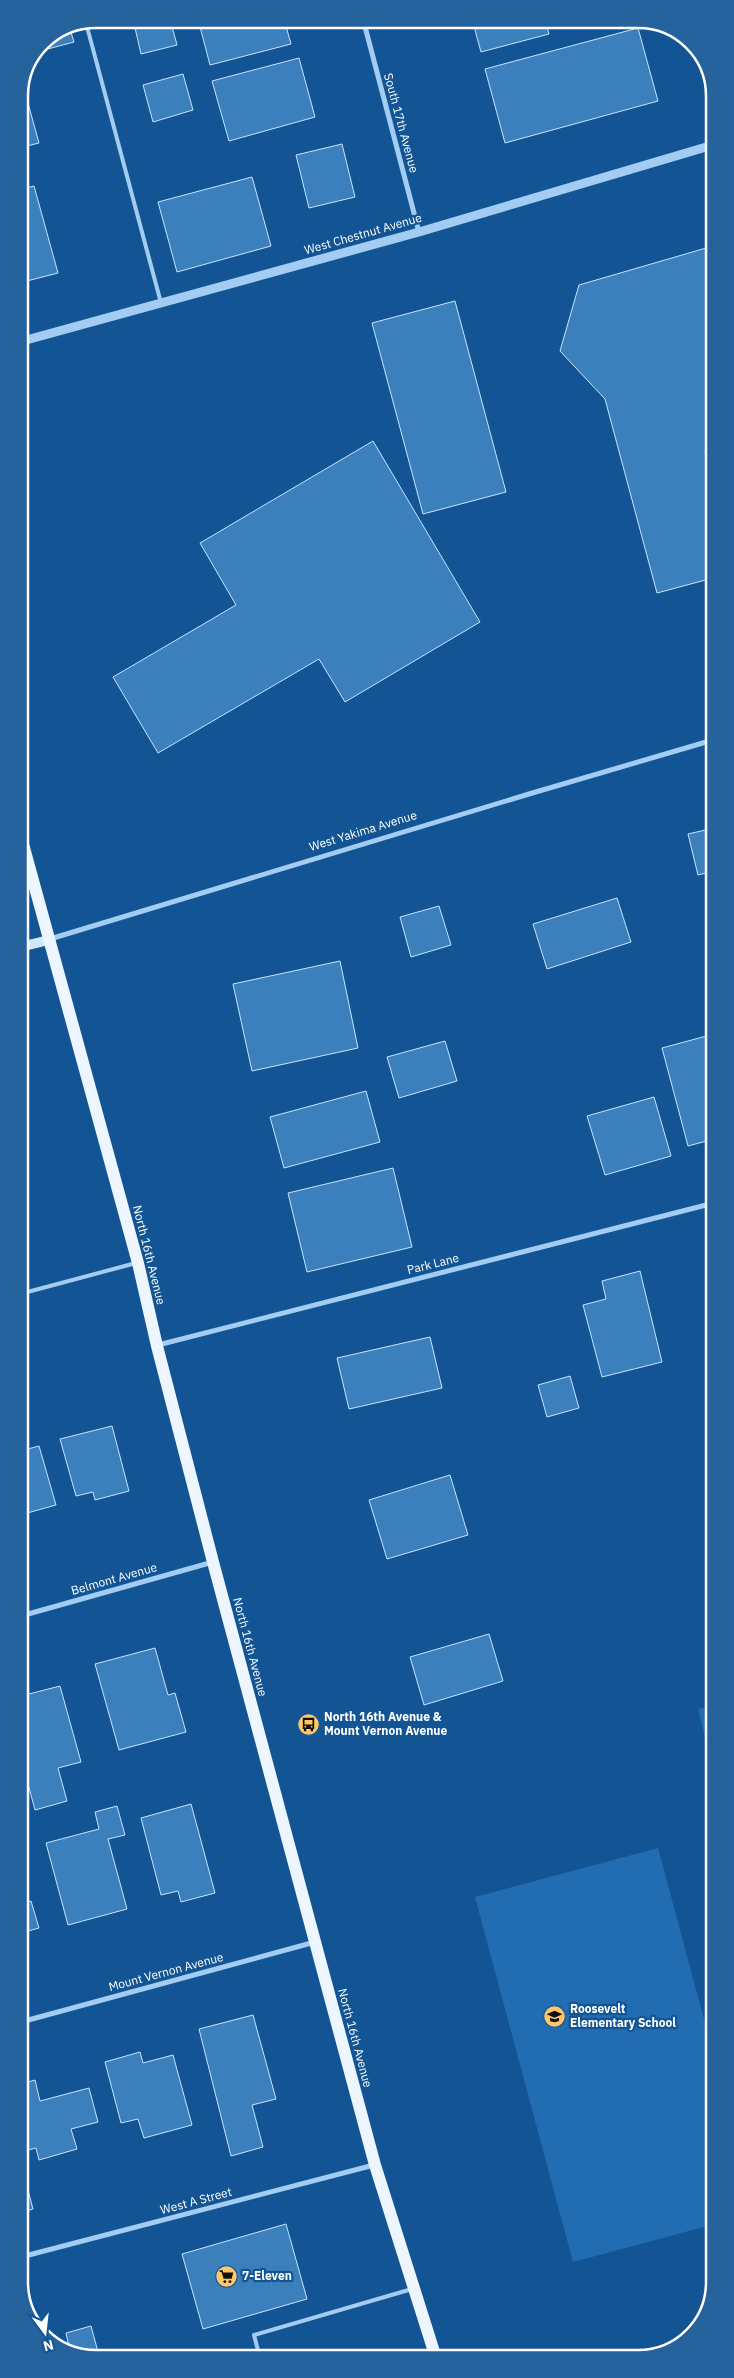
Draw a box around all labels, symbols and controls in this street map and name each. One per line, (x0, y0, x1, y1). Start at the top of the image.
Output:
street label: South 17th Avenue (381, 71, 422, 175)
street label: West Chestnut Avenue (302, 209, 424, 257)
street label: West Yakima Avenue (307, 807, 419, 854)
street label: North 16th Avenue (130, 1204, 169, 1306)
street label: Park Lane (405, 1250, 461, 1277)
street label: Belmont Avenue (69, 1559, 159, 1598)
street label: North 16th Avenue (230, 1596, 271, 1698)
place label: North 16th Avenue & Mount Vernon Avenue (324, 1709, 447, 1738)
bus stop icon: North 16th Avenue & Mount Vernon Avenue (296, 1712, 320, 1736)
street label: Mount Vernon Avenue (107, 1949, 225, 1994)
street label: North 16th Avenue (335, 1987, 376, 2089)
place label: Roosevelt Elementary School (570, 2001, 676, 2030)
school or university icon: Roosevelt Elementary School (542, 2004, 566, 2028)
street label: West A Street (158, 2184, 233, 2217)
supermarket icon: 7-Eleven (214, 2264, 238, 2288)
place label: 7-Eleven (242, 2268, 292, 2283)
north arrow (20, 2308, 70, 2358)
text: N (41, 2336, 56, 2356)

